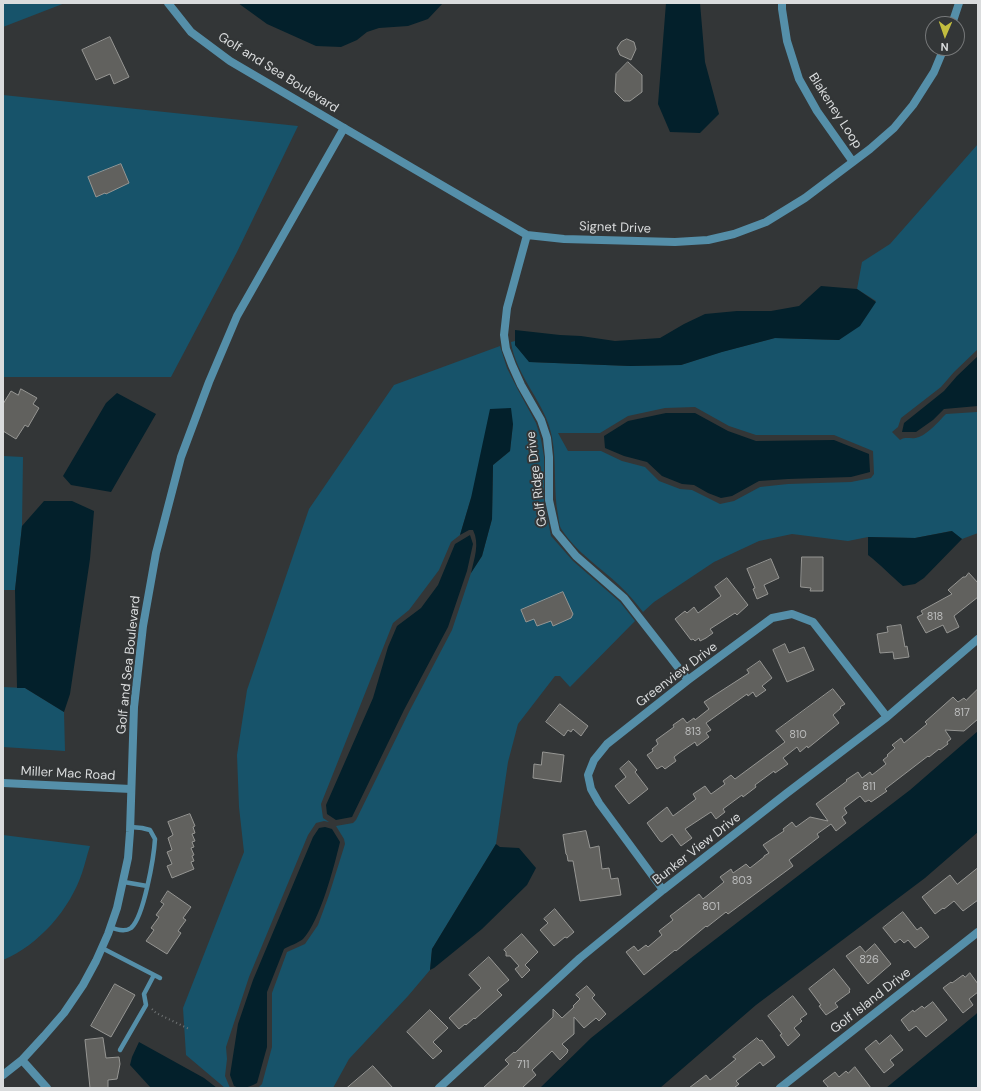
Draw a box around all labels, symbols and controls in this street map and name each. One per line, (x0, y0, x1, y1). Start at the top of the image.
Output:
north arrow (925, 16, 965, 56)
street label: Golf and Sea Boulevard (215, 29, 341, 117)
text: N (940, 40, 949, 54)
street label: Blakeney Loop (805, 70, 865, 152)
street label: Signet Drive (579, 219, 651, 237)
street label: Golf Ridge Drive (523, 430, 551, 528)
street label: Golf and Sea Boulevard (114, 595, 144, 735)
house number: 818 (927, 610, 943, 624)
street label: Greenview Drive (633, 639, 721, 711)
house number: 817 (954, 706, 970, 720)
house number: 813 (685, 725, 701, 739)
house number: 810 (789, 728, 807, 742)
street label: Miller Mac Road (20, 764, 116, 784)
house number: 811 (862, 780, 876, 794)
street label: Bunker View Drive (650, 810, 744, 888)
house number: 803 (732, 874, 752, 888)
house number: 801 (702, 900, 720, 914)
house number: 826 (859, 953, 879, 967)
street label: Golf Island Drive (828, 965, 914, 1037)
house number: 711 (517, 1058, 529, 1072)

